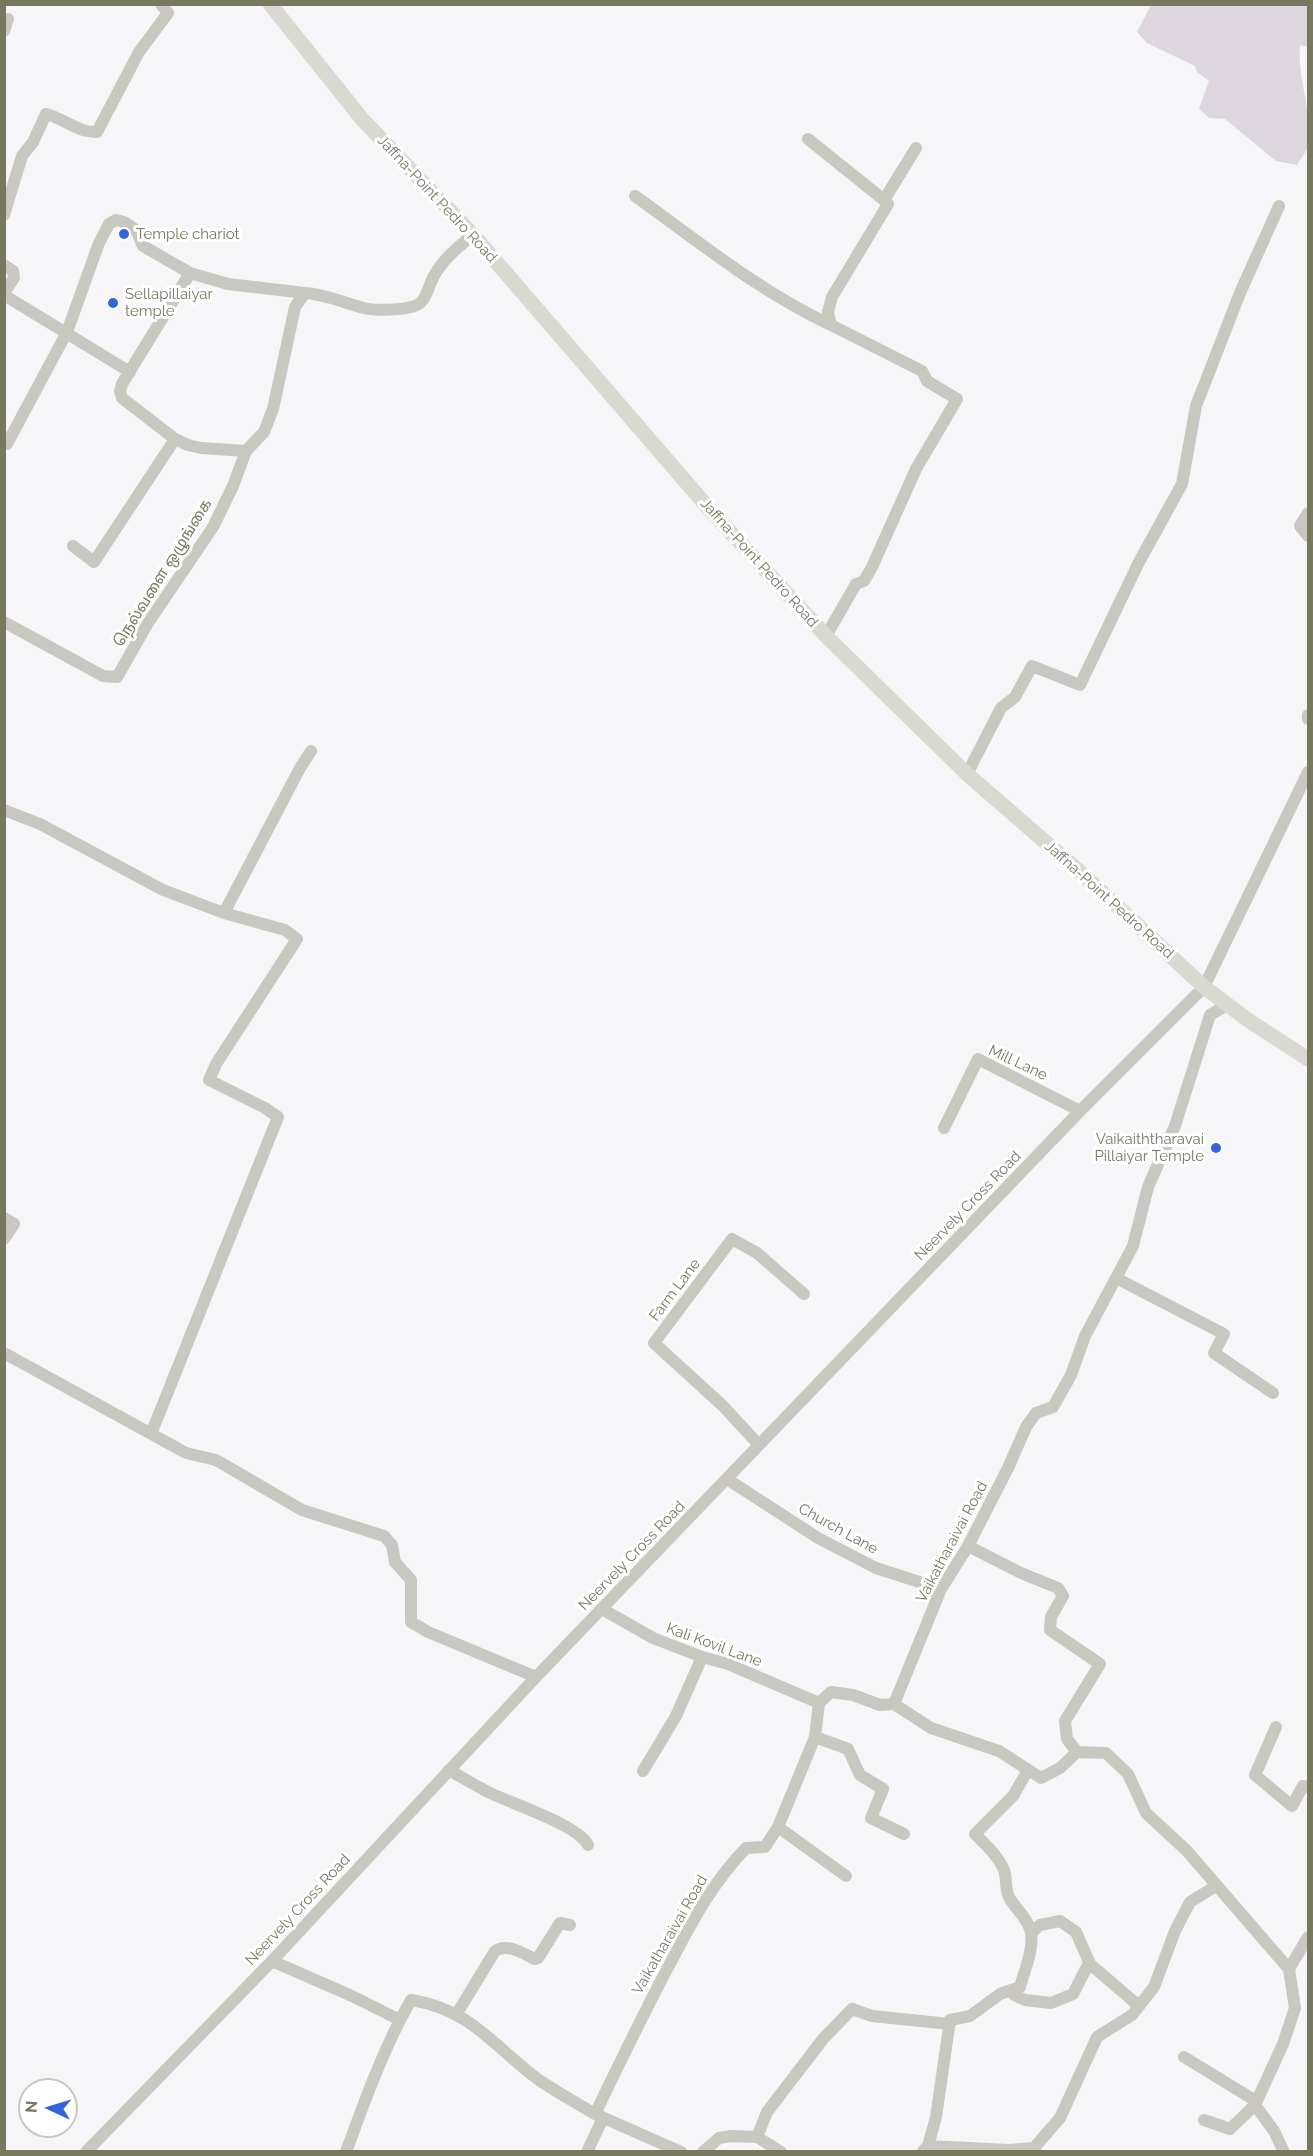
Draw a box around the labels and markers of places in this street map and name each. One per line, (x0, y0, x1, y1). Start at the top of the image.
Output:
place label: Temple chariot (136, 225, 240, 243)
marker: Temple chariot (117, 227, 131, 241)
place label: Sellapillaiyar temple (125, 285, 213, 320)
marker: Sellapillaiyar temple (106, 296, 120, 310)
place label: Vaikaiththaravai Pillaiyar Temple (1094, 1130, 1204, 1165)
marker: Vaikaiththaravai Pillaiyar Temple (1209, 1141, 1223, 1155)

